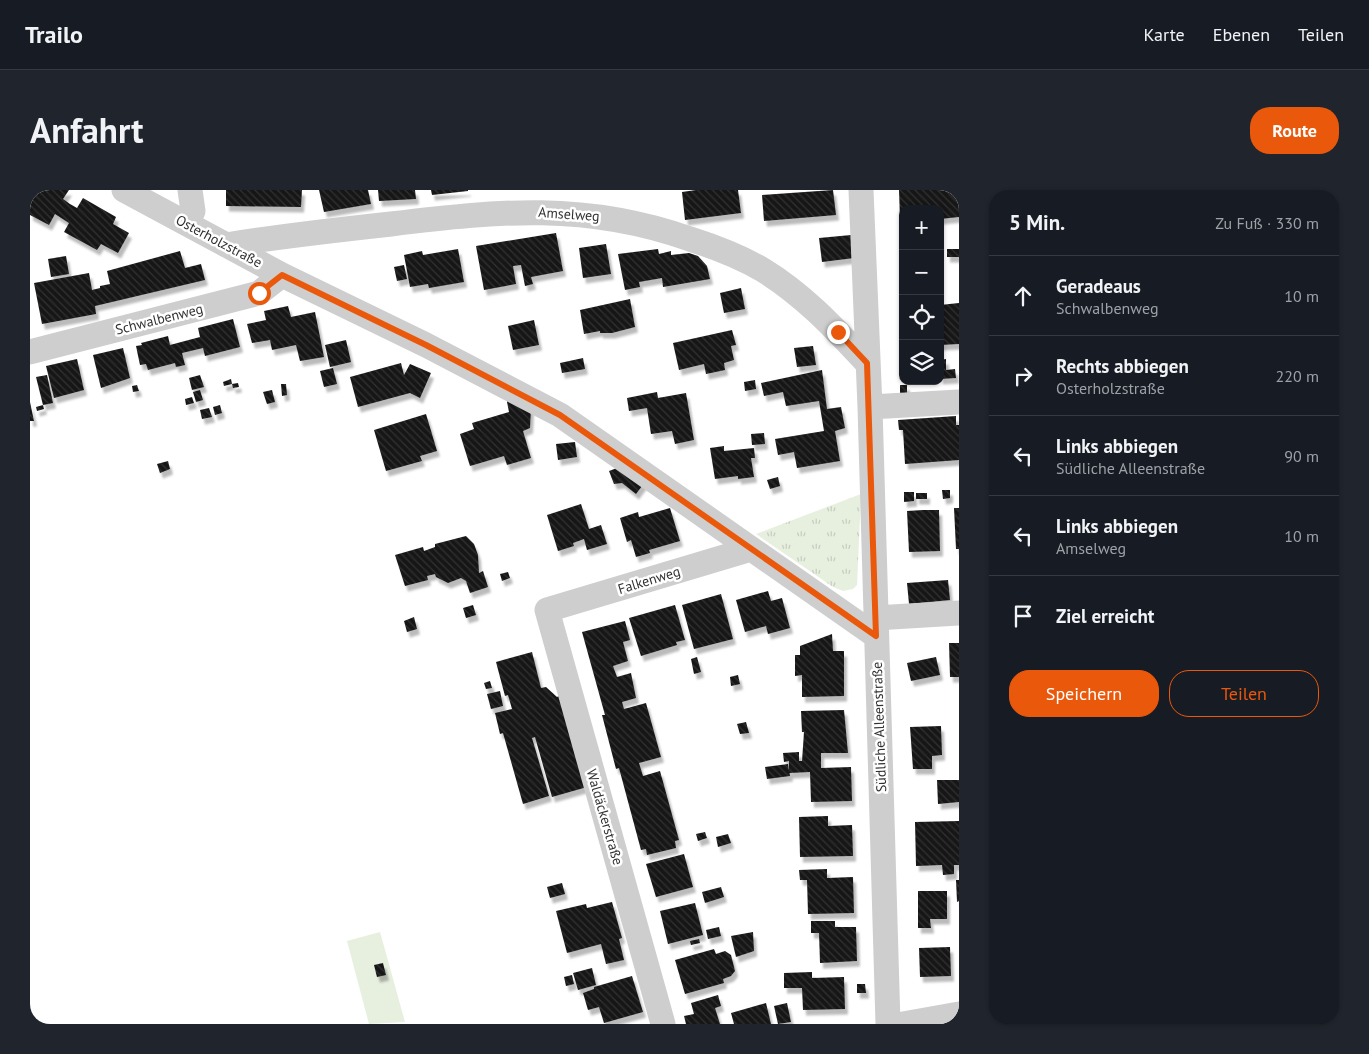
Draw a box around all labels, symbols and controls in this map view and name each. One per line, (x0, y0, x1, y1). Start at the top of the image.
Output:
text: Trailo (25, 19, 83, 50)
text: Karte (1144, 23, 1185, 46)
text: Ebenen (1213, 23, 1270, 46)
text: Teilen (1298, 23, 1344, 46)
text: Anfahrt (30, 107, 143, 153)
button: Route (1250, 107, 1339, 154)
street label: Amselweg (538, 203, 600, 225)
map controls (899, 205, 944, 385)
button: + (899, 205, 944, 250)
text: 5 Min. (1009, 209, 1065, 236)
street label: Osterholzstraße (173, 211, 265, 271)
text: Zu Fuß · 330 m (1215, 213, 1319, 233)
button: − (899, 250, 944, 295)
text: Geradeaus (1056, 274, 1141, 298)
route start (248, 282, 271, 305)
icon: ahead (1009, 282, 1037, 310)
text: 10 m (1284, 286, 1319, 306)
button: locate (899, 295, 944, 340)
text: Schwalbenweg (1056, 298, 1158, 318)
street label: Schwalbenweg (113, 299, 205, 339)
route end (827, 321, 850, 344)
button: layers (899, 340, 944, 385)
text: Rechts abbiegen (1056, 354, 1189, 378)
icon: right (1009, 362, 1037, 390)
text: 220 m (1276, 366, 1319, 386)
text: Osterholzstraße (1056, 378, 1165, 398)
text: Links abbiegen (1056, 434, 1178, 458)
icon: left (1009, 442, 1037, 470)
text: 90 m (1284, 446, 1319, 466)
text: Südliche Alleenstraße (1056, 458, 1205, 478)
text: Links abbiegen (1056, 514, 1178, 538)
icon: left (1009, 522, 1037, 550)
text: 10 m (1284, 526, 1319, 546)
text: Amselweg (1056, 538, 1126, 558)
street label: Falkenweg (616, 562, 682, 598)
icon: arrive (1009, 602, 1037, 630)
text: Ziel erreicht (1056, 604, 1154, 628)
street label: Südliche Alleenstraße (868, 661, 890, 793)
button: Speichern (1009, 670, 1159, 717)
button: Teilen (1169, 670, 1319, 717)
street label: Waldäckerstraße (583, 767, 627, 867)

